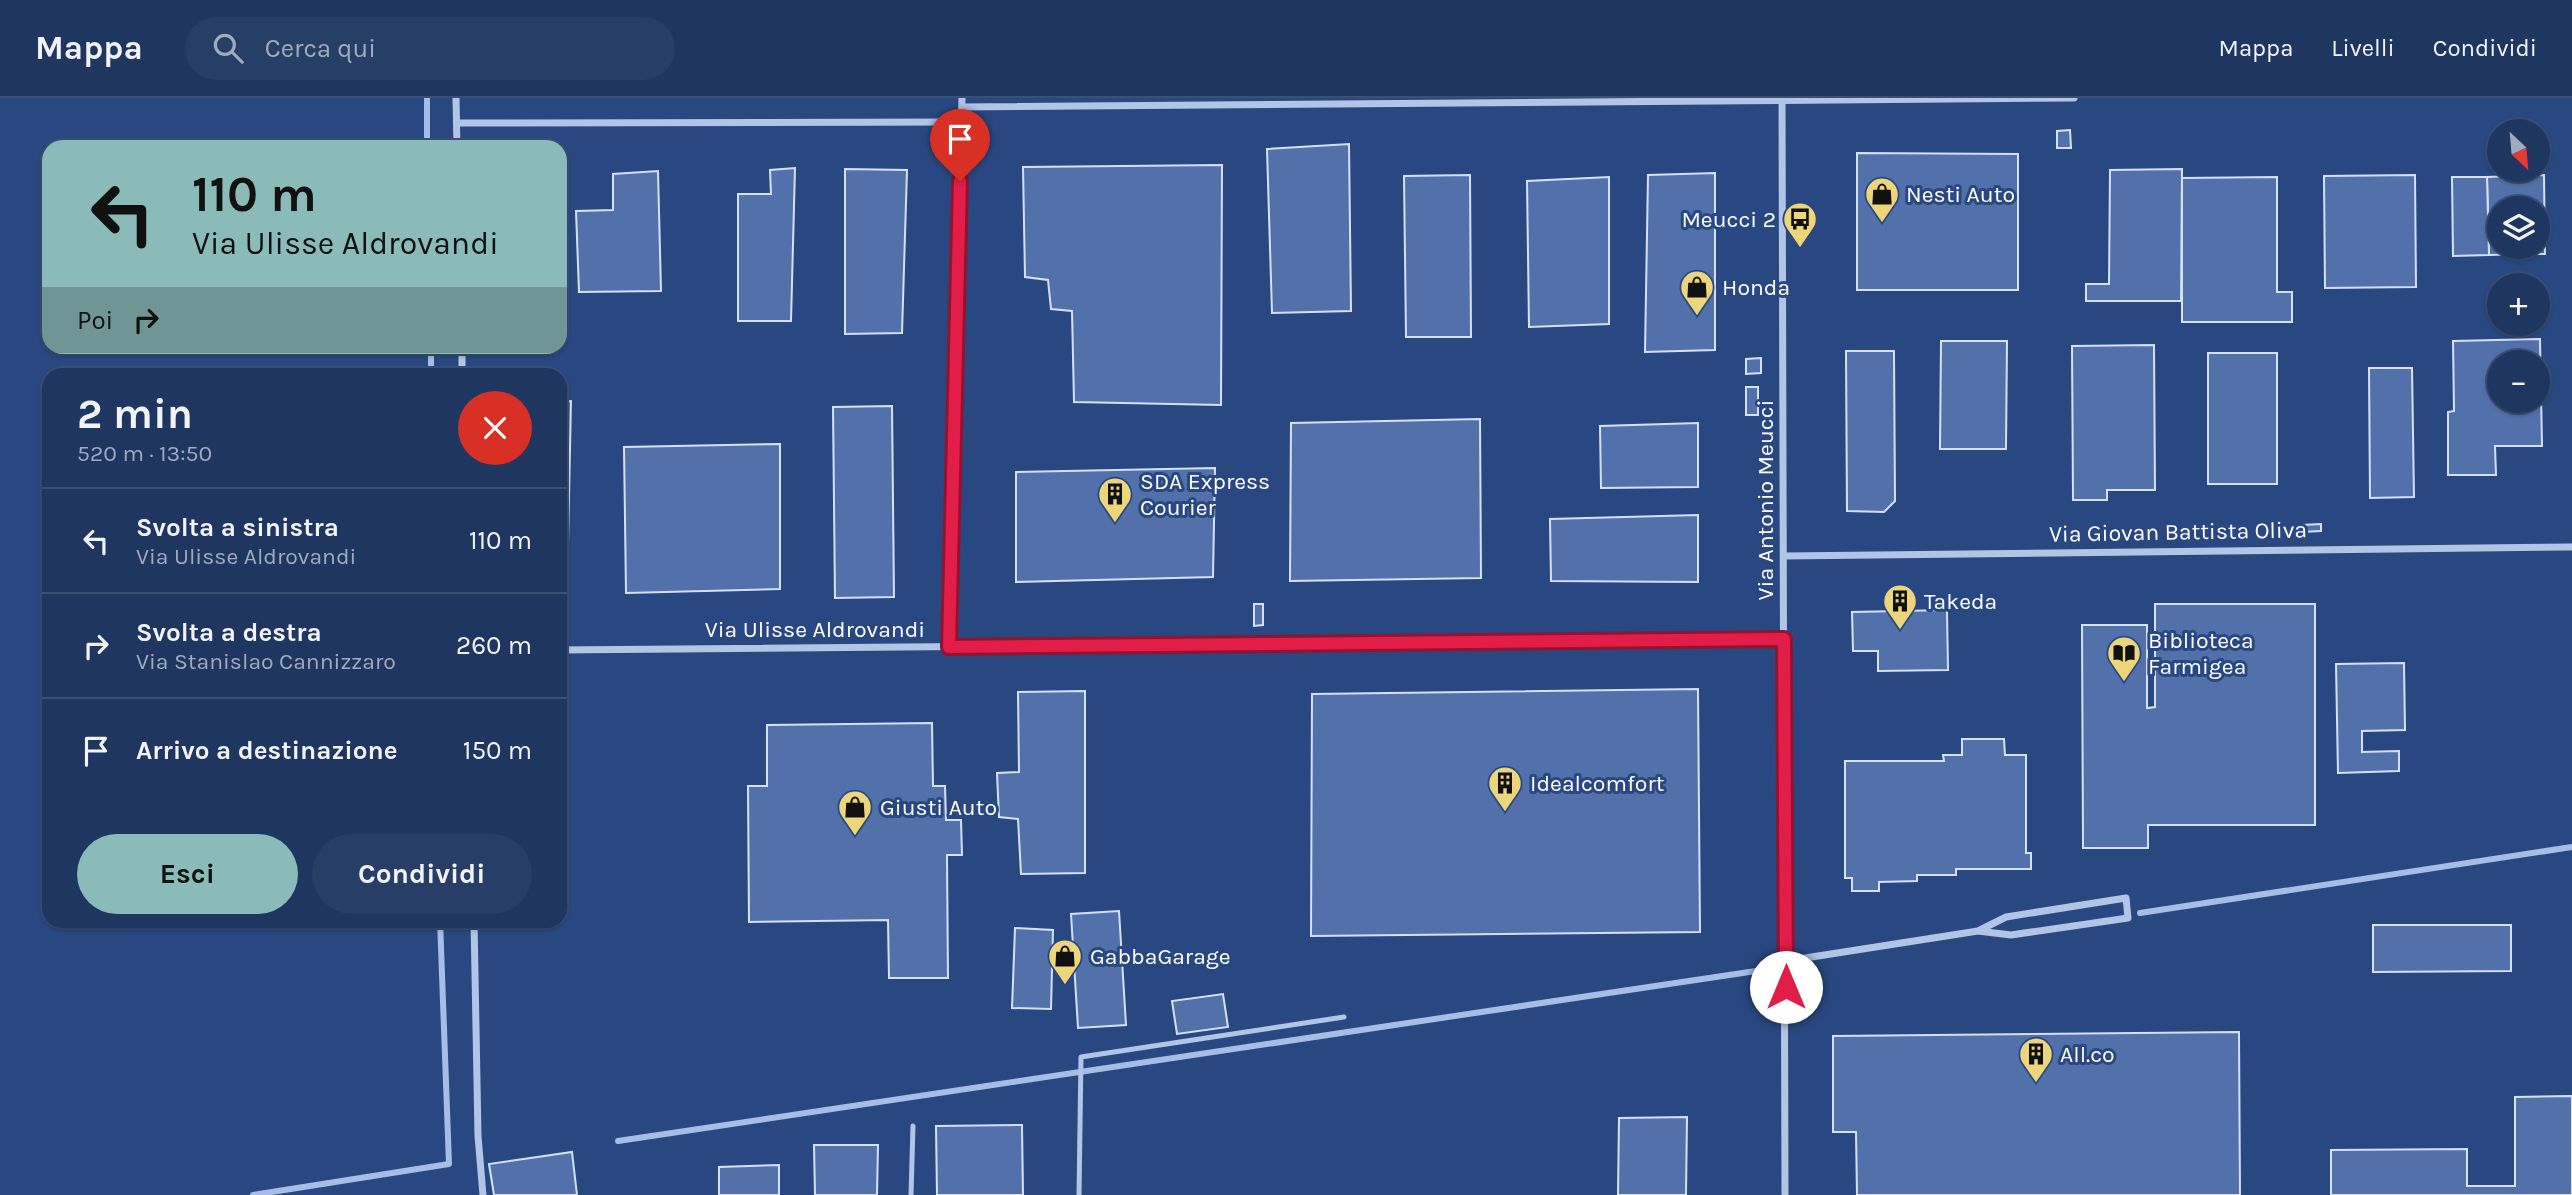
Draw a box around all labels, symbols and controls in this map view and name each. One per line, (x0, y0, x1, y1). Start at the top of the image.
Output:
search box (185, 17, 675, 80)
text: Mappa (35, 29, 143, 67)
icon: search (209, 29, 247, 67)
text: Cerca qui (265, 33, 376, 64)
text: Mappa (2219, 34, 2293, 62)
text: Livelli (2331, 34, 2395, 62)
text: Condividi (2433, 34, 2537, 62)
pin (930, 109, 990, 181)
north arrow (2487, 119, 2550, 182)
map controls (2487, 119, 2550, 413)
icon: arrive (941, 120, 979, 158)
text: 110 m (192, 166, 317, 223)
icon: left (77, 168, 168, 259)
shop icon: Nesti Auto (1863, 175, 1901, 224)
place label: Nesti Auto (1906, 181, 2015, 208)
button: layers (2487, 196, 2550, 259)
bus stop icon: Meucci 2 (1781, 200, 1819, 249)
place label: Meucci 2 (1681, 206, 1776, 233)
text: Via Ulisse Aldrovandi (192, 225, 499, 262)
shop icon: Honda (1678, 268, 1716, 317)
button: + (2487, 273, 2550, 336)
place label: Honda (1722, 274, 1790, 301)
icon: right (127, 301, 165, 339)
text: Poi (77, 305, 113, 336)
button: − (2487, 350, 2550, 413)
text: 2 min (77, 389, 193, 439)
button: close (458, 391, 532, 465)
street label: Via Antonio Meucci (1752, 400, 1779, 600)
text: 520 m · 13:50 (77, 440, 212, 467)
place label: SDA Express Courier (1140, 468, 1270, 521)
building icon: SDA Express Courier (1096, 475, 1134, 524)
text: Svolta a sinistra (136, 512, 339, 543)
street label: Via Giovan Battista Oliva (2049, 516, 2307, 548)
icon: left (77, 522, 115, 560)
text: 110 m (469, 525, 532, 556)
text: Via Ulisse Aldrovandi (136, 543, 356, 570)
building icon: Takeda (1881, 582, 1919, 631)
place label: Takeda (1924, 588, 1997, 615)
street label: Via Ulisse Aldrovandi (705, 616, 925, 643)
text: Svolta a destra (136, 617, 322, 648)
icon: right (77, 627, 115, 665)
place label: Biblioteca Farmigea (2148, 627, 2254, 680)
text: 260 m (456, 630, 532, 661)
library icon: Biblioteca Farmigea (2105, 634, 2143, 683)
text: Via Stanislao Cannizzaro (136, 648, 396, 675)
icon: arrive (77, 732, 115, 770)
text: Arrivo a destinazione (136, 735, 398, 766)
text: 150 m (463, 735, 532, 766)
building icon: Idealcomfort (1486, 764, 1524, 813)
place label: Idealcomfort (1530, 770, 1665, 797)
shop icon: Giusti Auto (836, 788, 874, 837)
place label: Giusti Auto (880, 794, 997, 821)
button: Esci (77, 834, 298, 914)
button: Condividi (312, 834, 532, 914)
shop icon: GabbaGarage (1046, 937, 1084, 986)
place label: GabbaGarage (1090, 943, 1231, 970)
position arrow (1749, 950, 1823, 1024)
building icon: All.co (2017, 1035, 2055, 1084)
place label: All.co (2060, 1041, 2115, 1068)

